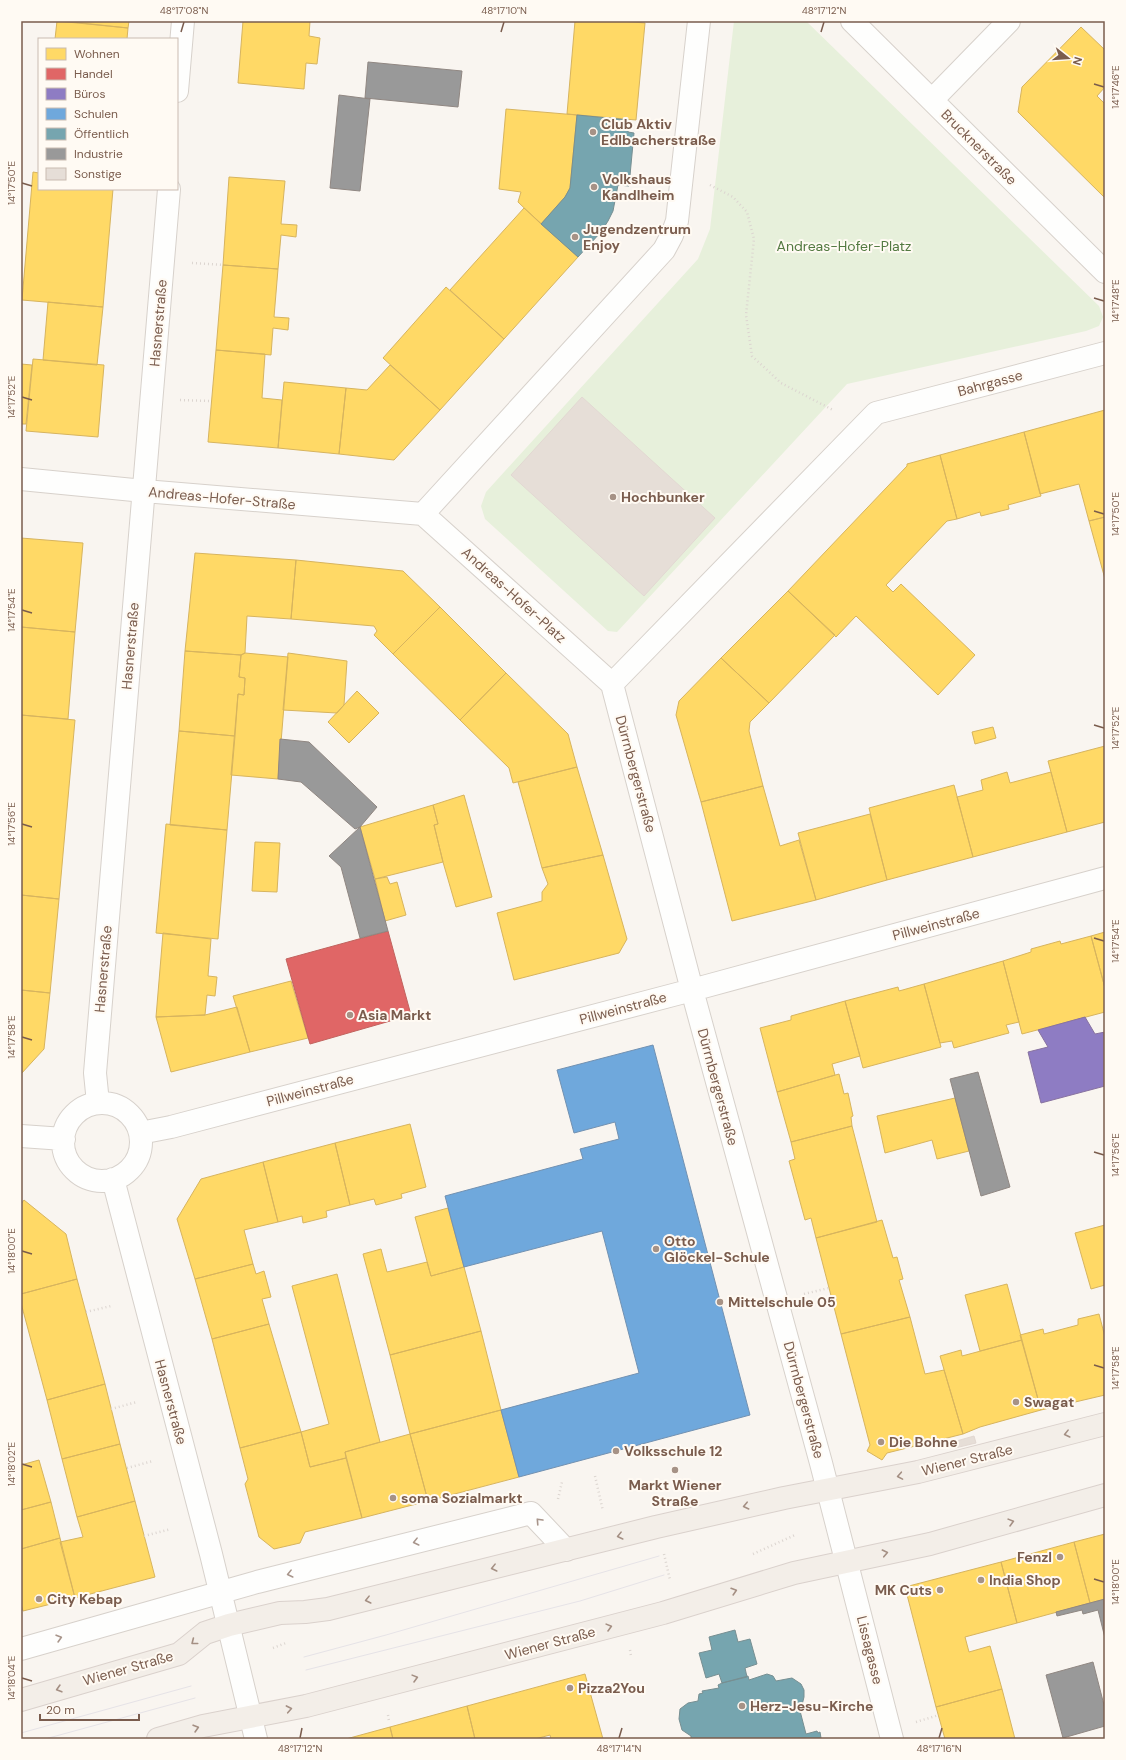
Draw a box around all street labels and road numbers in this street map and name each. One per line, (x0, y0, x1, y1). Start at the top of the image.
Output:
street label: Brucknerstraße (937, 105, 1021, 189)
street label: Hasnerstraße (145, 279, 171, 367)
street label: Bahrgasse (956, 366, 1025, 400)
street label: Andreas-Hofer-Straße (148, 483, 296, 513)
street label: Andreas-Hofer-Platz (458, 543, 570, 647)
street label: Hasnerstraße (117, 602, 143, 690)
street label: Dürrnbergerstraße (612, 713, 660, 835)
street label: Pillweinstraße (890, 904, 982, 944)
street label: Hasnerstraße (90, 925, 116, 1013)
street label: Pillweinstraße (577, 988, 669, 1028)
street label: Dürrnbergerstraße (694, 1026, 742, 1148)
street label: Pillweinstraße (264, 1070, 356, 1110)
street label: Dürrnbergerstraße (780, 1339, 828, 1461)
street label: Hasnerstraße (151, 1357, 191, 1447)
street label: Wiener Straße (920, 1440, 1014, 1480)
street label: Lissagasse (853, 1614, 887, 1686)
street label: Wiener Straße (503, 1622, 597, 1664)
street label: Wiener Straße (81, 1646, 175, 1689)

